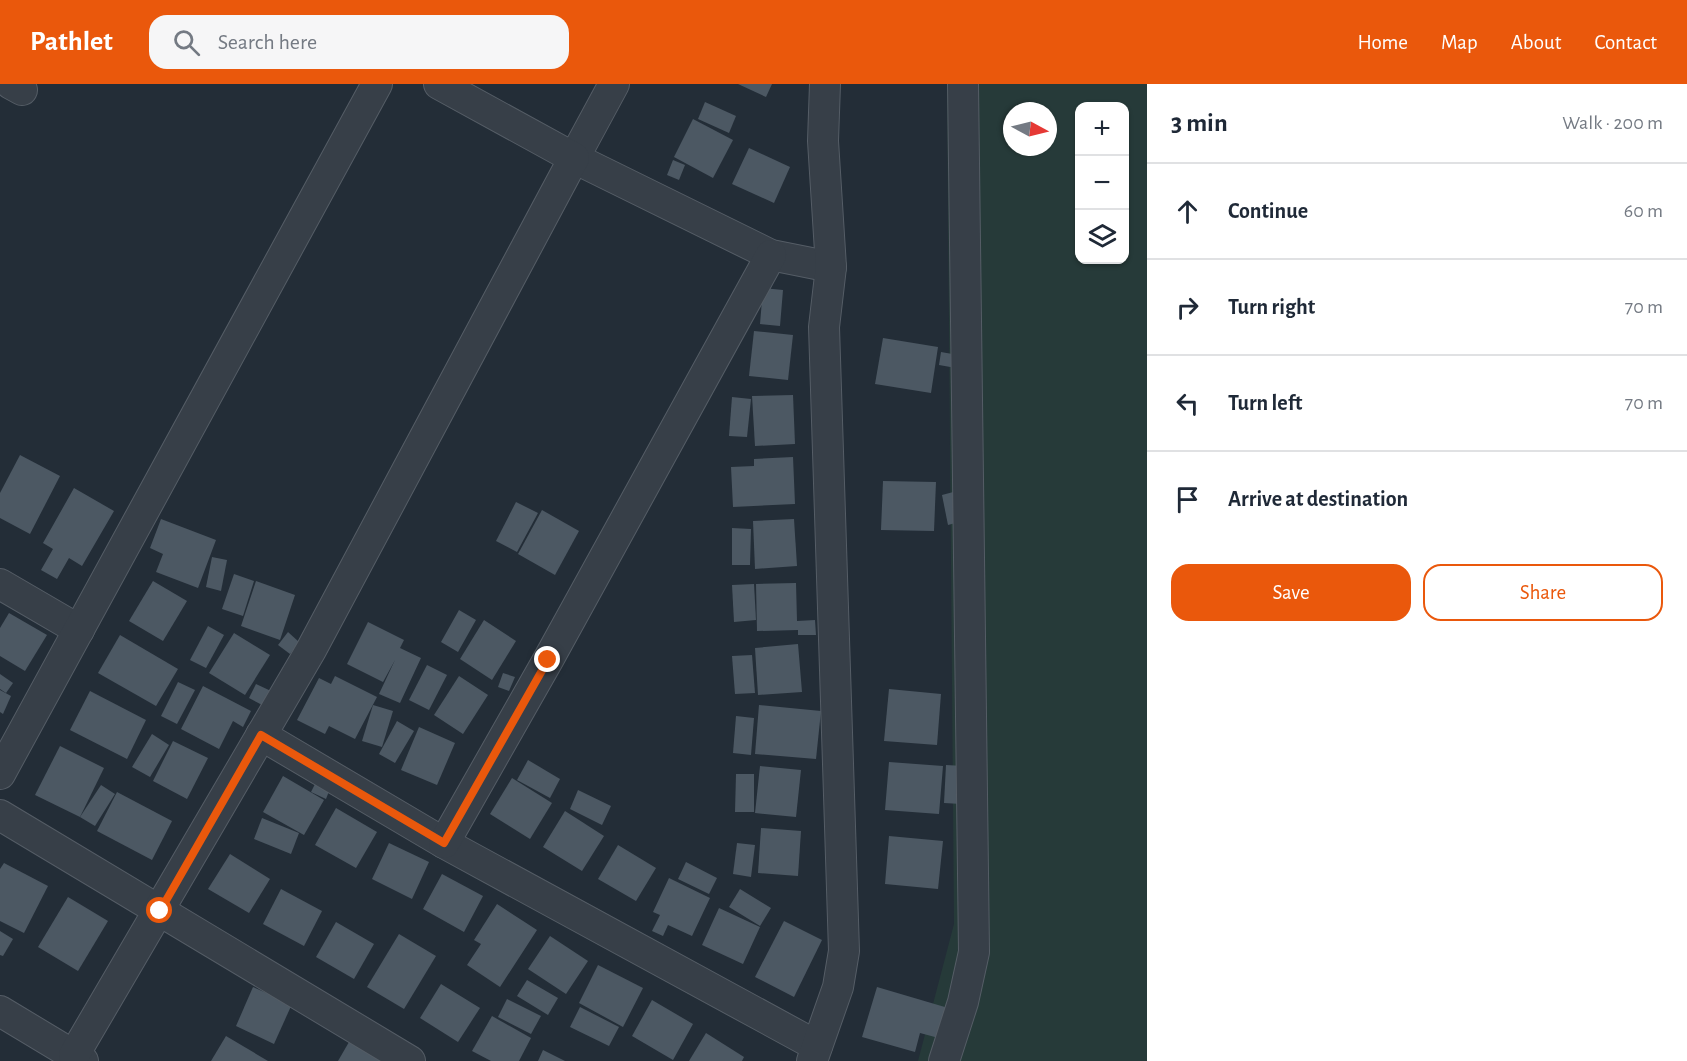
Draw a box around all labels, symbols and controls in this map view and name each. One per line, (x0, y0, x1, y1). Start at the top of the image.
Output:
search box (149, 15, 569, 69)
icon: search (170, 26, 203, 59)
text: Pathlet (30, 28, 113, 56)
text: Search here (218, 31, 317, 53)
text: Home (1357, 32, 1408, 53)
text: Map (1441, 32, 1478, 53)
text: About (1511, 32, 1561, 53)
text: Contact (1594, 32, 1657, 53)
north arrow (1003, 102, 1057, 156)
map controls (1075, 102, 1129, 264)
button: + (1075, 102, 1129, 156)
text: 3 min (1171, 110, 1228, 136)
text: Walk · 200 m (1562, 113, 1663, 133)
button: − (1075, 156, 1129, 210)
icon: ahead (1171, 195, 1204, 228)
text: Continue (1228, 200, 1308, 222)
text: 60 m (1624, 201, 1663, 221)
button: layers (1075, 210, 1129, 264)
icon: right (1171, 291, 1204, 324)
text: Turn right (1228, 296, 1315, 318)
text: 70 m (1625, 297, 1663, 317)
icon: left (1171, 387, 1204, 420)
text: Turn left (1228, 392, 1302, 414)
text: 70 m (1625, 393, 1663, 413)
icon: arrive (1171, 483, 1204, 516)
text: Arrive at destination (1228, 488, 1408, 510)
button: Save (1171, 564, 1411, 621)
button: Share (1423, 564, 1663, 621)
route end (534, 646, 560, 672)
route start (146, 897, 172, 923)

